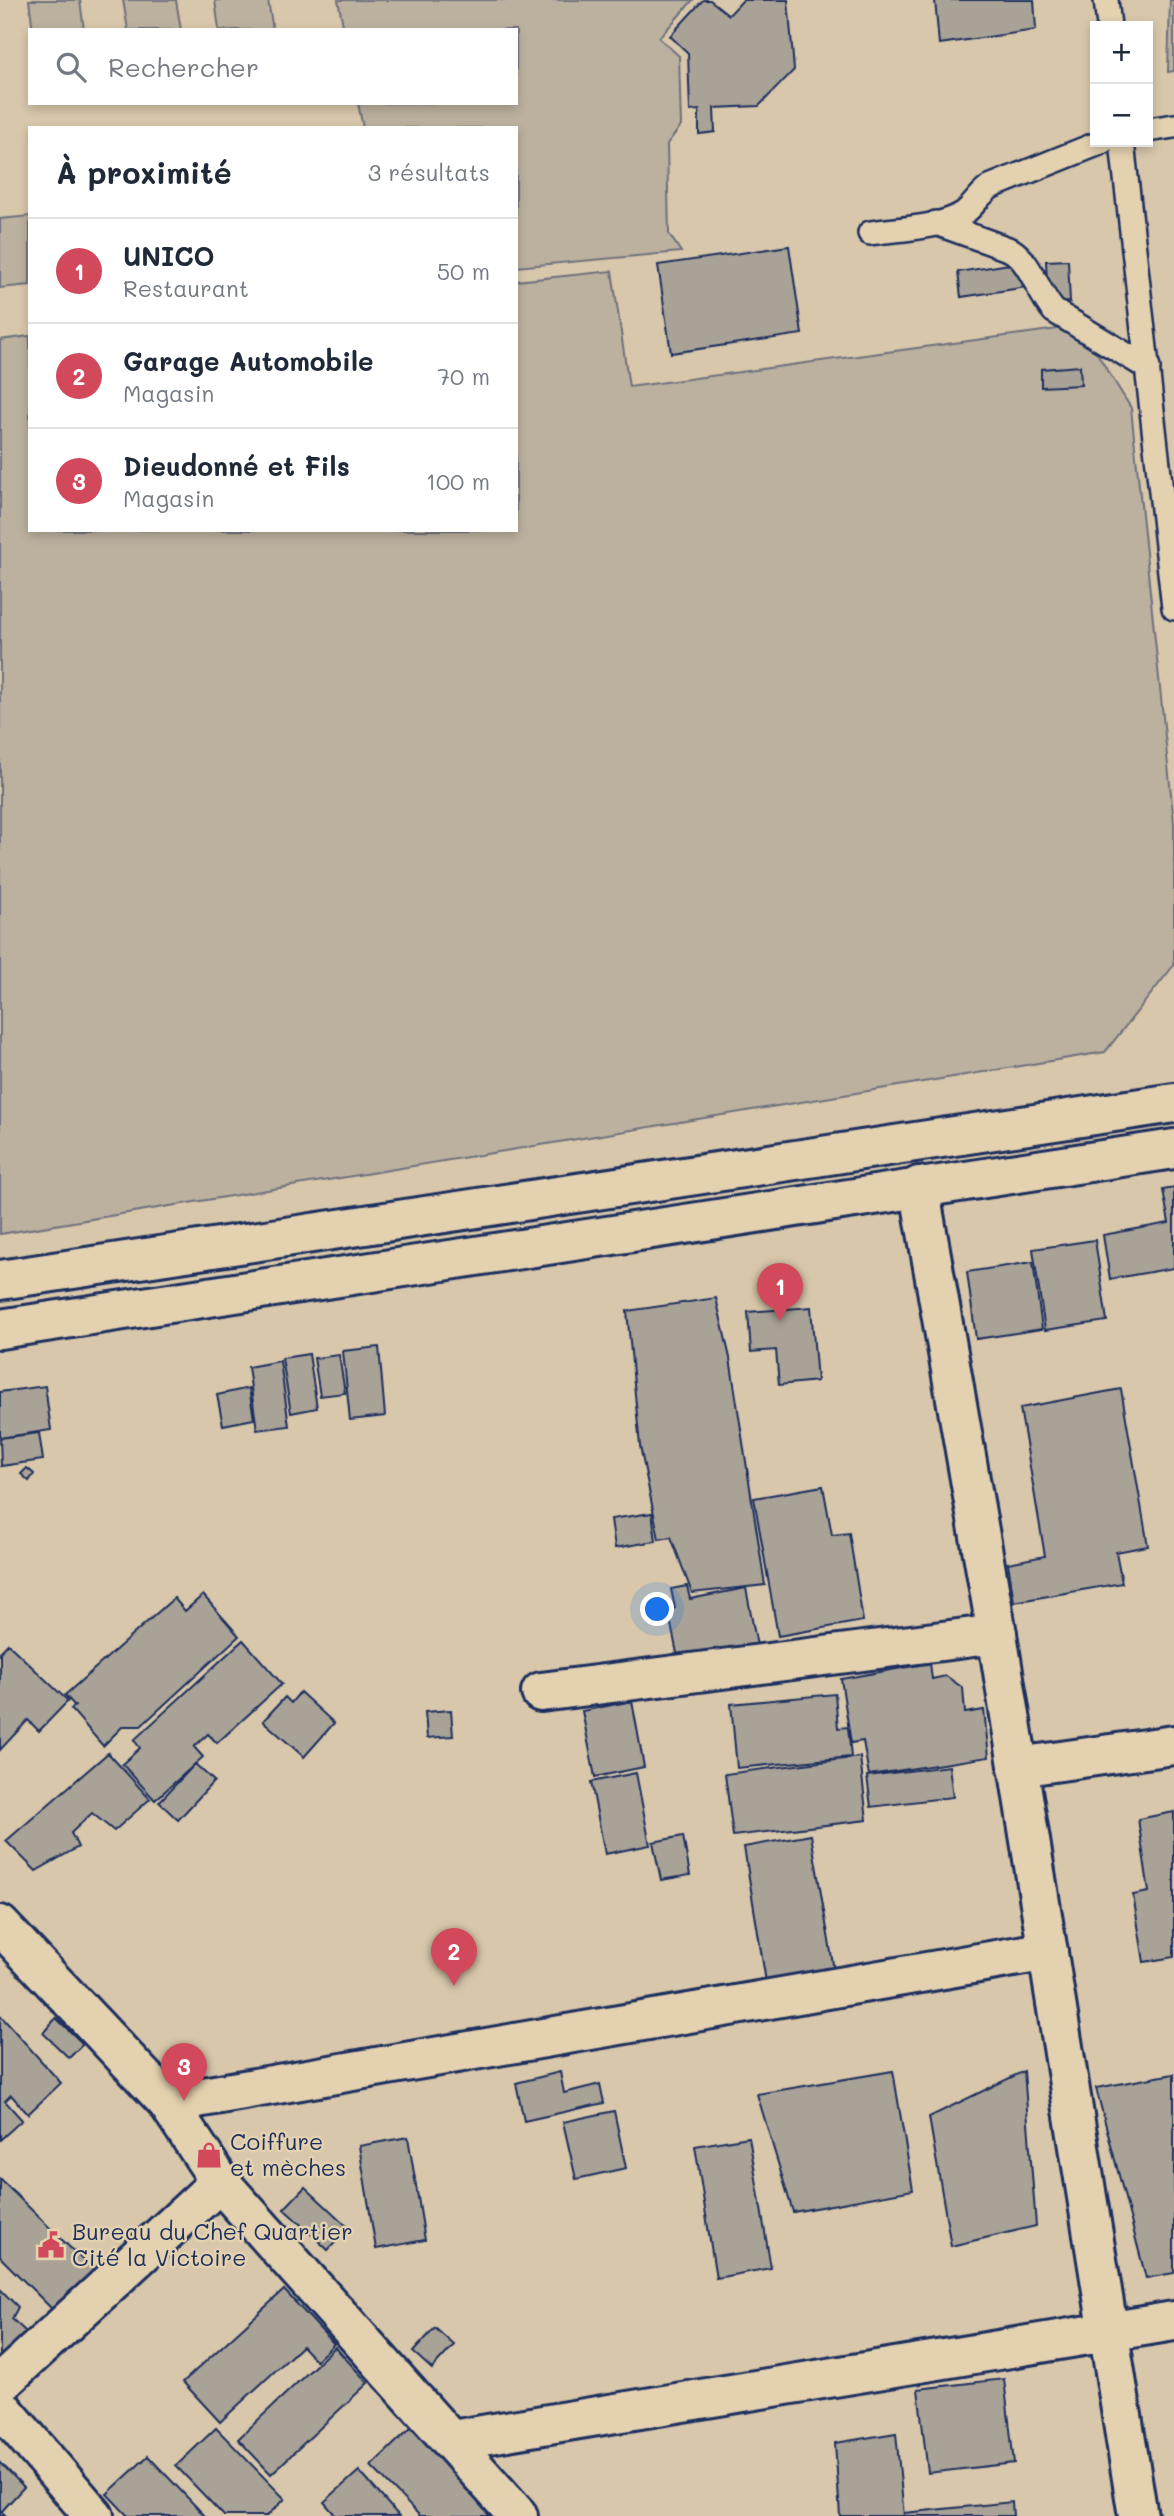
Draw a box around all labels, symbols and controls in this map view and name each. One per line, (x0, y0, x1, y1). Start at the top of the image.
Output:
map controls (1090, 21, 1153, 147)
button: + (1090, 21, 1153, 84)
search box (28, 28, 518, 105)
icon: search (52, 48, 90, 86)
text: Rechercher (108, 50, 259, 84)
button: − (1090, 84, 1153, 147)
text: À proximité (56, 152, 232, 192)
text: 3 résultats (368, 157, 490, 187)
text: UNICO (123, 239, 215, 273)
text: 1 (74, 256, 84, 286)
text: 50 m (437, 256, 490, 286)
text: Restaurant (123, 273, 249, 303)
text: Garage Automobile (123, 344, 373, 378)
text: 2 (73, 361, 85, 391)
text: 70 m (437, 361, 490, 391)
text: Magasin (123, 378, 214, 408)
text: Dieudonné et Fils (123, 449, 350, 483)
text: 3 (72, 466, 86, 496)
text: 100 m (426, 466, 490, 496)
text: Magasin (123, 483, 214, 513)
pin: 1 (757, 1263, 803, 1321)
your location (640, 1592, 674, 1626)
pin: 2 (431, 1928, 477, 1986)
pin: 3 (161, 2043, 207, 2101)
place label: Coiffure et mèches (230, 2126, 346, 2182)
shop icon: Coiffure et mèches (194, 2140, 224, 2170)
place label: Bureau du Chef Quartier Cité la Victoire (72, 2216, 353, 2272)
public building icon: Bureau du Chef Quartier Cité la Victoire (36, 2230, 66, 2260)

